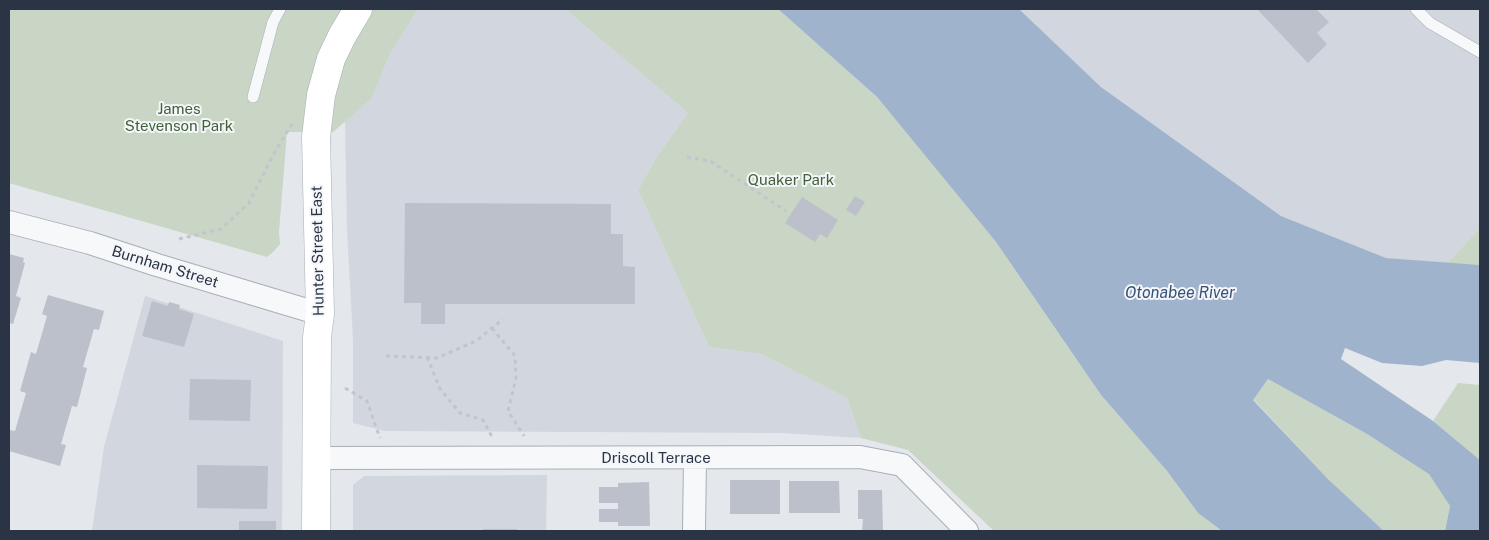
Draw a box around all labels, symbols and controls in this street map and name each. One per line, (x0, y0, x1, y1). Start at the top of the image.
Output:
park label: James Stevenson Park (125, 100, 233, 135)
park label: Quaker Park (748, 171, 834, 189)
street label: Hunter Street East (308, 186, 328, 316)
street label: Burnham Street (109, 242, 221, 292)
water label: Otonabee River (1125, 283, 1235, 303)
street label: Driscoll Terrace (601, 449, 711, 467)

